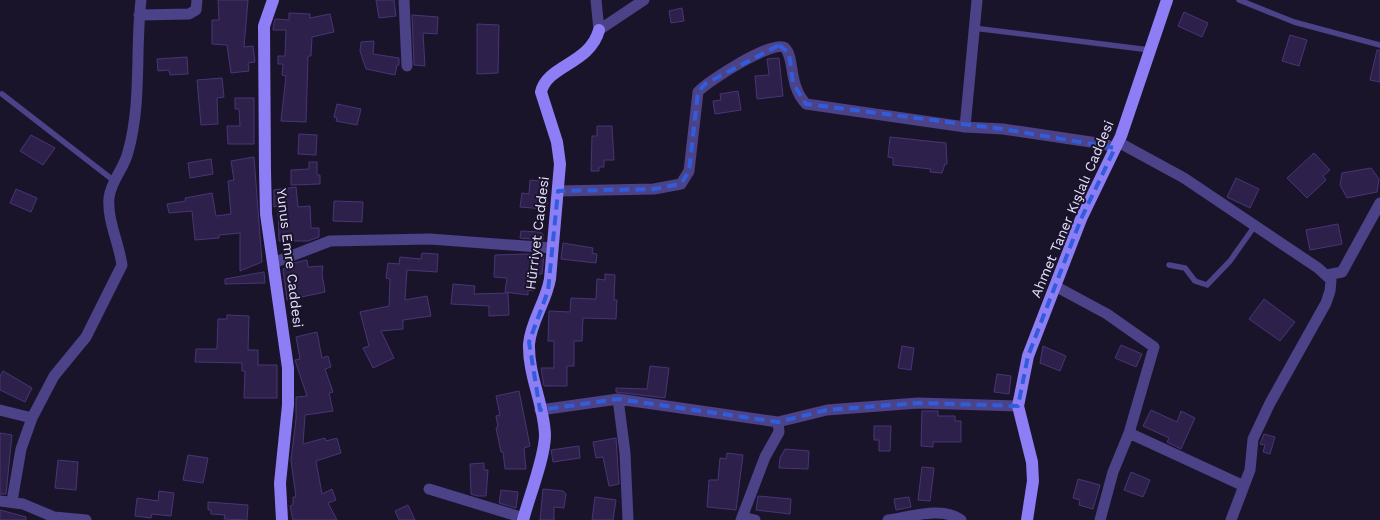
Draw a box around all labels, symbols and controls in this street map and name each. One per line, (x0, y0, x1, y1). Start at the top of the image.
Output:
street label: Ahmet Taner Kışlalı Caddesi (1027, 118, 1117, 300)
street label: Hürriyet Caddesi (522, 175, 552, 291)
street label: Yunus Emre Caddesi (274, 187, 306, 329)

